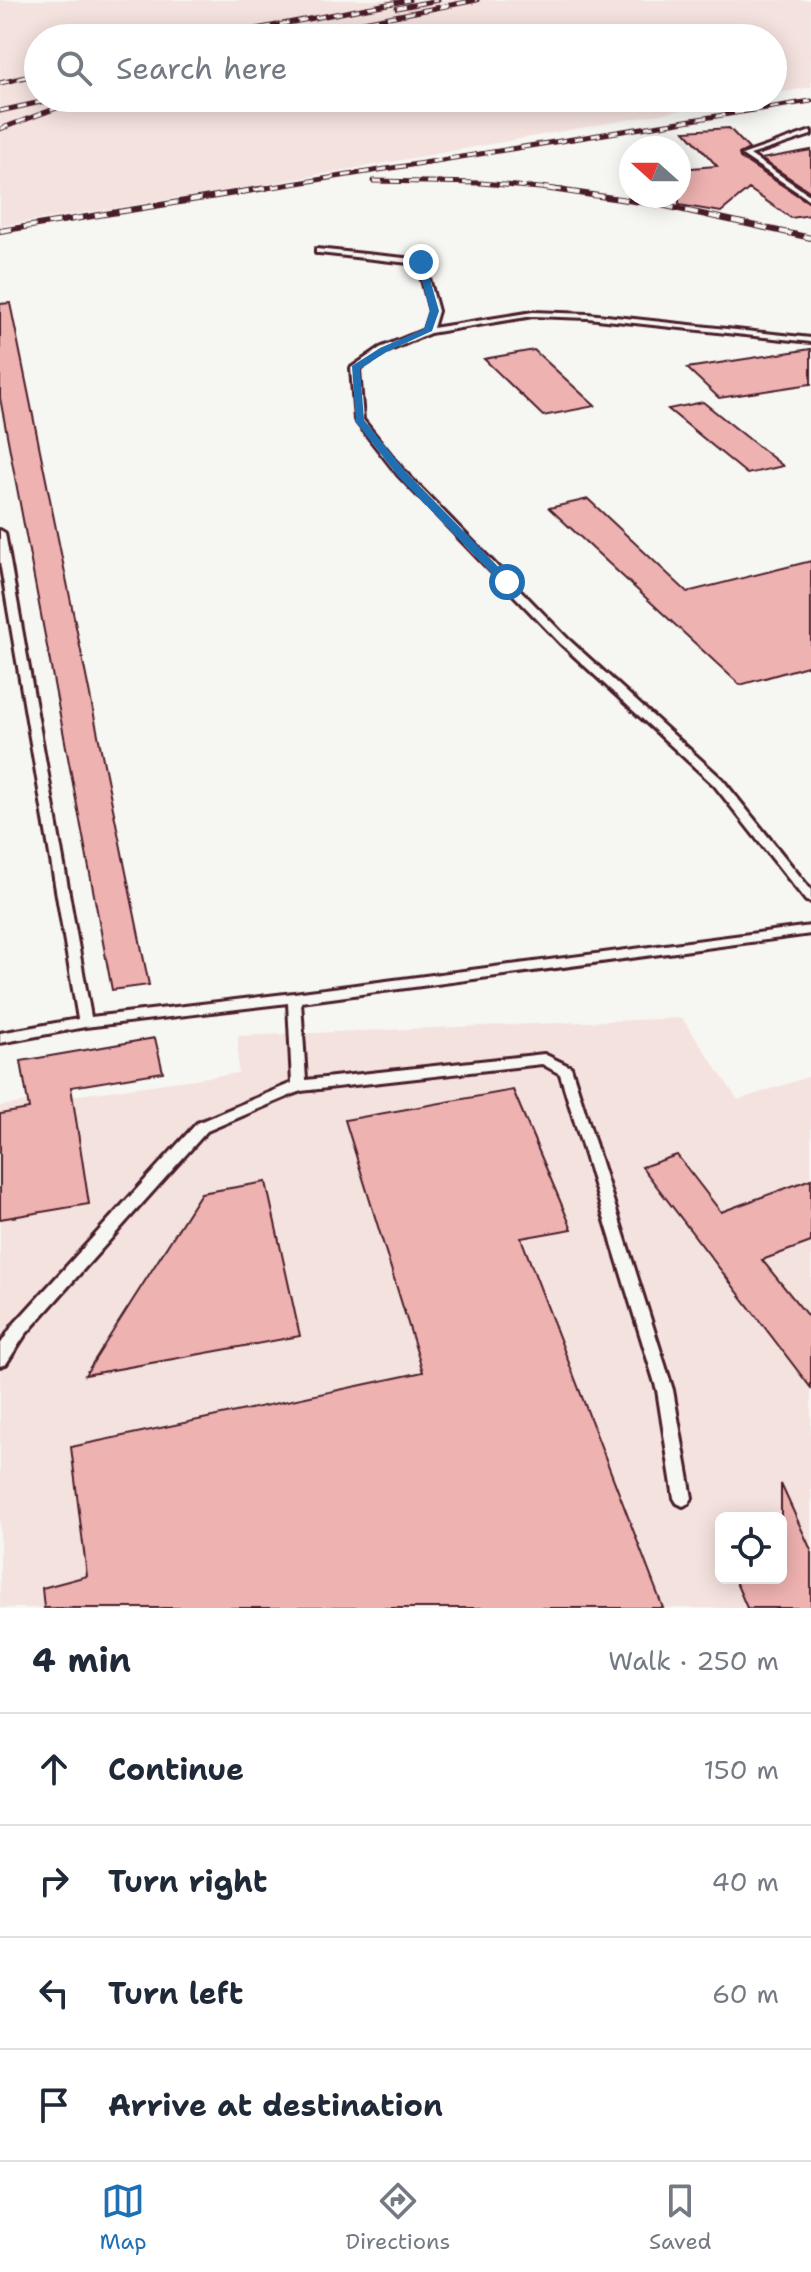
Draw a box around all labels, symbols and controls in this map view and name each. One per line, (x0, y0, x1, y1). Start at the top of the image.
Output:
search box (24, 24, 787, 112)
icon: search (52, 46, 96, 90)
text: Search here (116, 48, 287, 89)
north arrow (619, 136, 691, 208)
route end (403, 244, 439, 280)
route start (489, 564, 525, 600)
map controls (715, 1512, 787, 1584)
button: locate (715, 1512, 787, 1584)
text: 4 min (32, 1637, 131, 1683)
text: Walk · 250 m (608, 1643, 779, 1678)
icon: ahead (32, 1747, 76, 1791)
text: Continue (108, 1749, 244, 1790)
text: 150 m (703, 1752, 779, 1787)
icon: right (32, 1859, 76, 1903)
text: Turn right (108, 1861, 267, 1902)
text: 40 m (712, 1864, 779, 1899)
icon: left (32, 1971, 76, 2015)
text: Turn left (108, 1973, 243, 2014)
text: 60 m (712, 1976, 779, 2011)
icon: arrive (32, 2083, 76, 2127)
text: Arrive at destination (108, 2085, 443, 2126)
tab: Map (99, 2179, 147, 2256)
tab: Directions (345, 2179, 450, 2256)
tab: Saved (649, 2179, 712, 2256)

